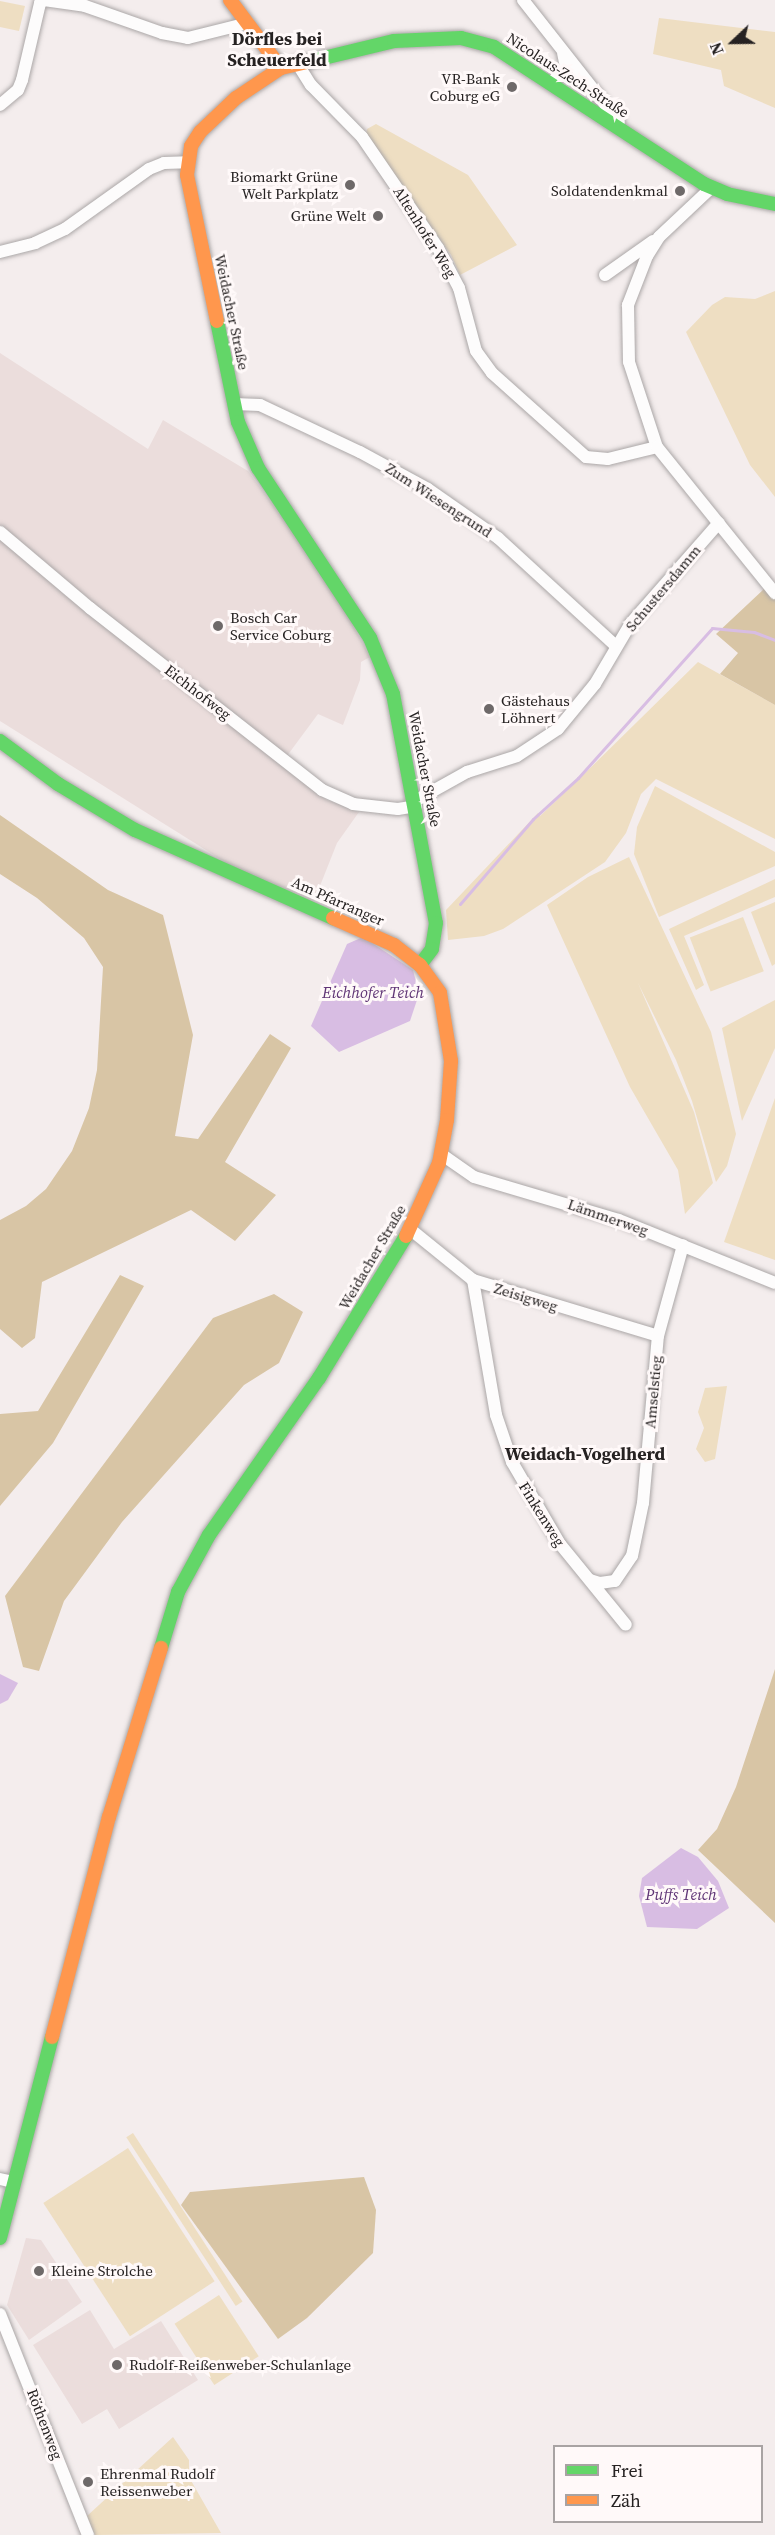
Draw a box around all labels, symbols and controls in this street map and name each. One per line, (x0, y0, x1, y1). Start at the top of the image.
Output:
north arrow (703, 12, 763, 72)
district label: Dörfles bei Scheuerfeld (227, 29, 327, 72)
street label: Nicolaus-Zech-Straße (503, 29, 633, 121)
text: N (704, 39, 729, 58)
place label: VR-Bank Coburg eG (430, 69, 500, 104)
marker: VR-Bank Coburg eG (505, 80, 519, 94)
place label: Biomarkt Grüne Welt Parkplatz (230, 167, 338, 202)
marker: Biomarkt Grüne Welt Parkplatz (343, 178, 357, 192)
place label: Soldatendenkmal (551, 182, 668, 200)
street label: Altenhofer Weg (390, 183, 460, 281)
marker: Soldatendenkmal (673, 184, 687, 198)
place label: Grüne Welt (290, 207, 366, 225)
marker: Grüne Welt (371, 209, 385, 223)
street label: Weidacher Straße (211, 252, 253, 372)
street label: Zum Wiesengrund (382, 459, 496, 541)
street label: Schustersdamm (622, 541, 704, 635)
place label: Bosch Car Service Coburg (230, 608, 331, 643)
marker: Bosch Car Service Coburg (211, 619, 225, 633)
street label: Eichhofweg (161, 661, 235, 723)
place label: Gästehaus Löhnert (501, 691, 570, 726)
marker: Gästehaus Löhnert (482, 702, 496, 716)
street label: Weidacher Straße (405, 709, 445, 829)
street label: Am Pfarranger (289, 873, 387, 929)
water label: Eichhofer Teich (322, 982, 424, 1002)
street label: Lämmerweg (565, 1195, 651, 1239)
street label: Weidacher Straße (335, 1201, 409, 1313)
street label: Zeisigweg (492, 1279, 560, 1315)
street label: Amselstieg (641, 1355, 665, 1429)
district label: Weidach-Vogelherd (505, 1443, 665, 1465)
street label: Finkenweg (515, 1478, 569, 1550)
water label: Puffs Teich (645, 1884, 717, 1904)
place label: Kleine Strolche (51, 2262, 153, 2280)
marker: Kleine Strolche (32, 2264, 46, 2278)
place label: Rudolf-Reißenweber-Schulanlage (129, 2356, 351, 2374)
marker: Rudolf-Reißenweber-Schulanlage (110, 2358, 124, 2372)
street label: Röthenweg (23, 2386, 67, 2462)
legend (553, 2445, 763, 2523)
text: Frei (611, 2458, 643, 2483)
place label: Ehrenmal Rudolf Reissenweber (100, 2464, 215, 2499)
marker: Ehrenmal Rudolf Reissenweber (81, 2475, 95, 2489)
text: Zäh (611, 2488, 641, 2513)

